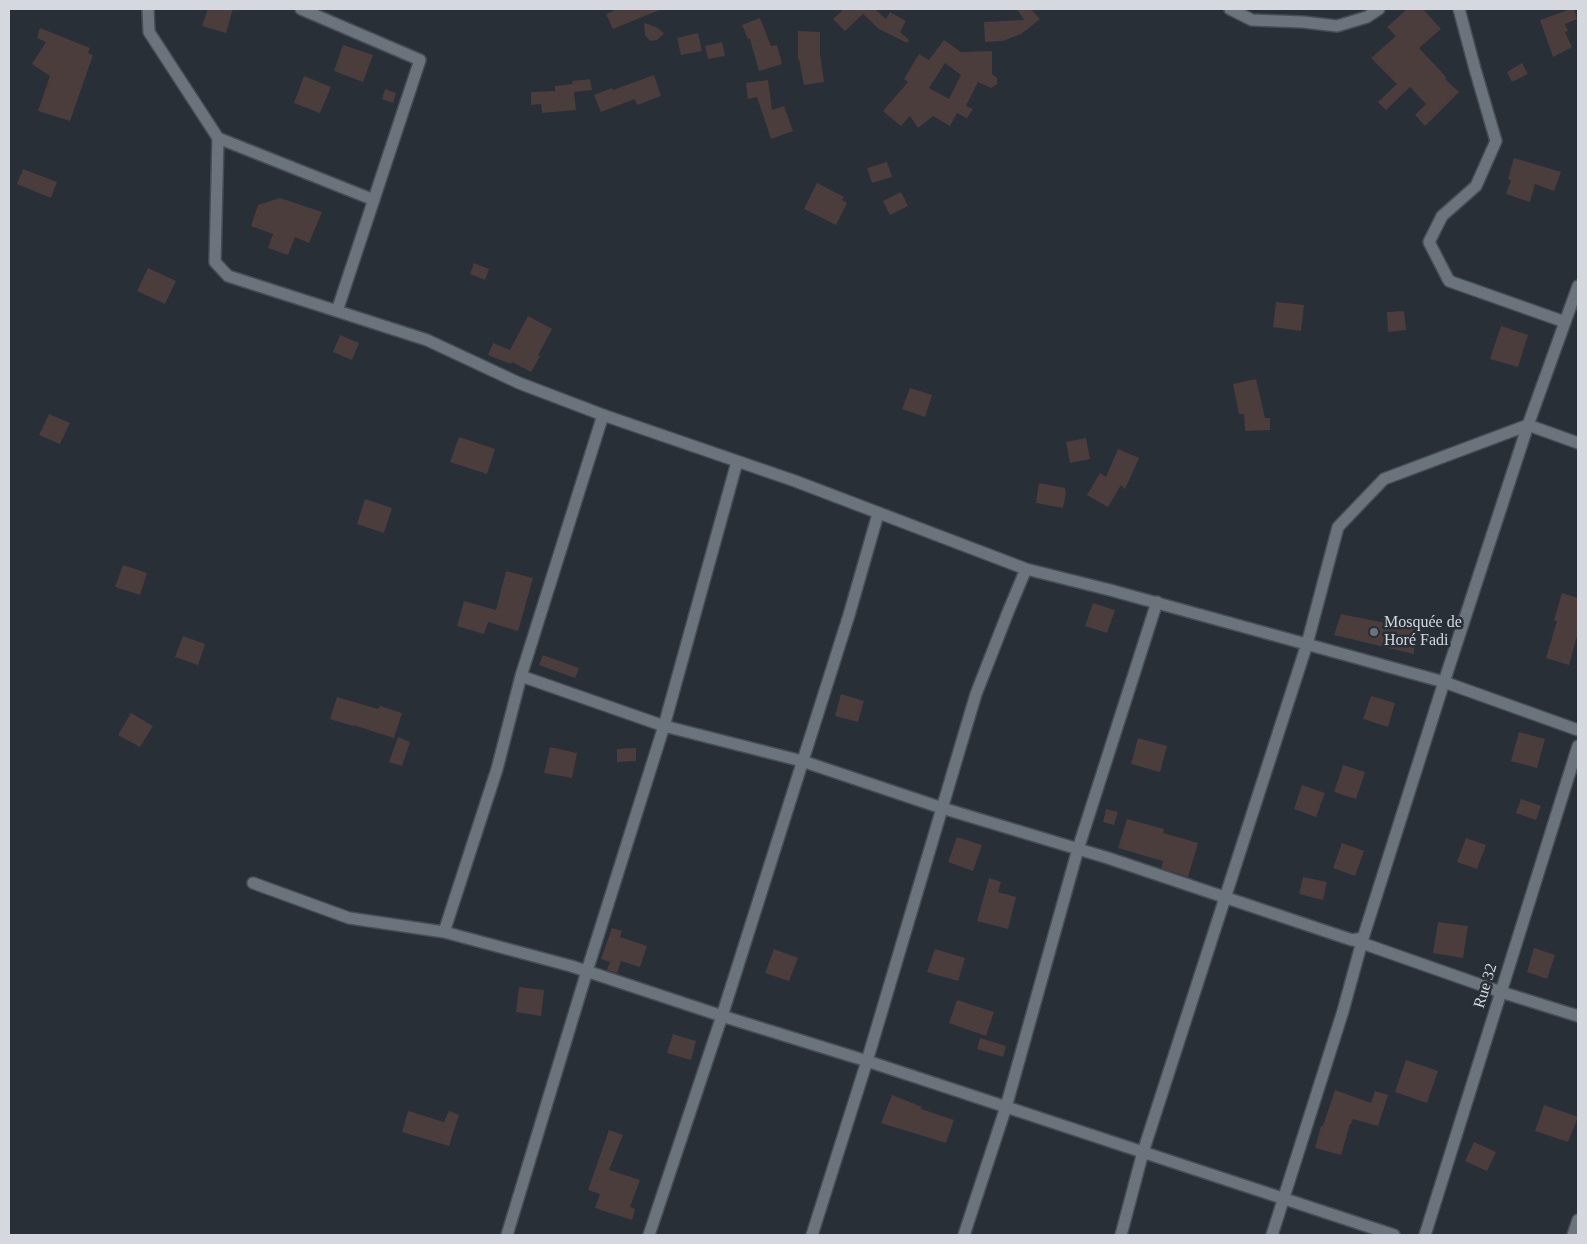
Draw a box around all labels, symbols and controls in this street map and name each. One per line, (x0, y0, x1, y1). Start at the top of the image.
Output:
place label: Mosquée de Horé Fadi (1384, 613, 1462, 651)
marker: Mosquée de Horé Fadi (1368, 626, 1380, 638)
street label: Rue 32 (1470, 961, 1502, 1011)

